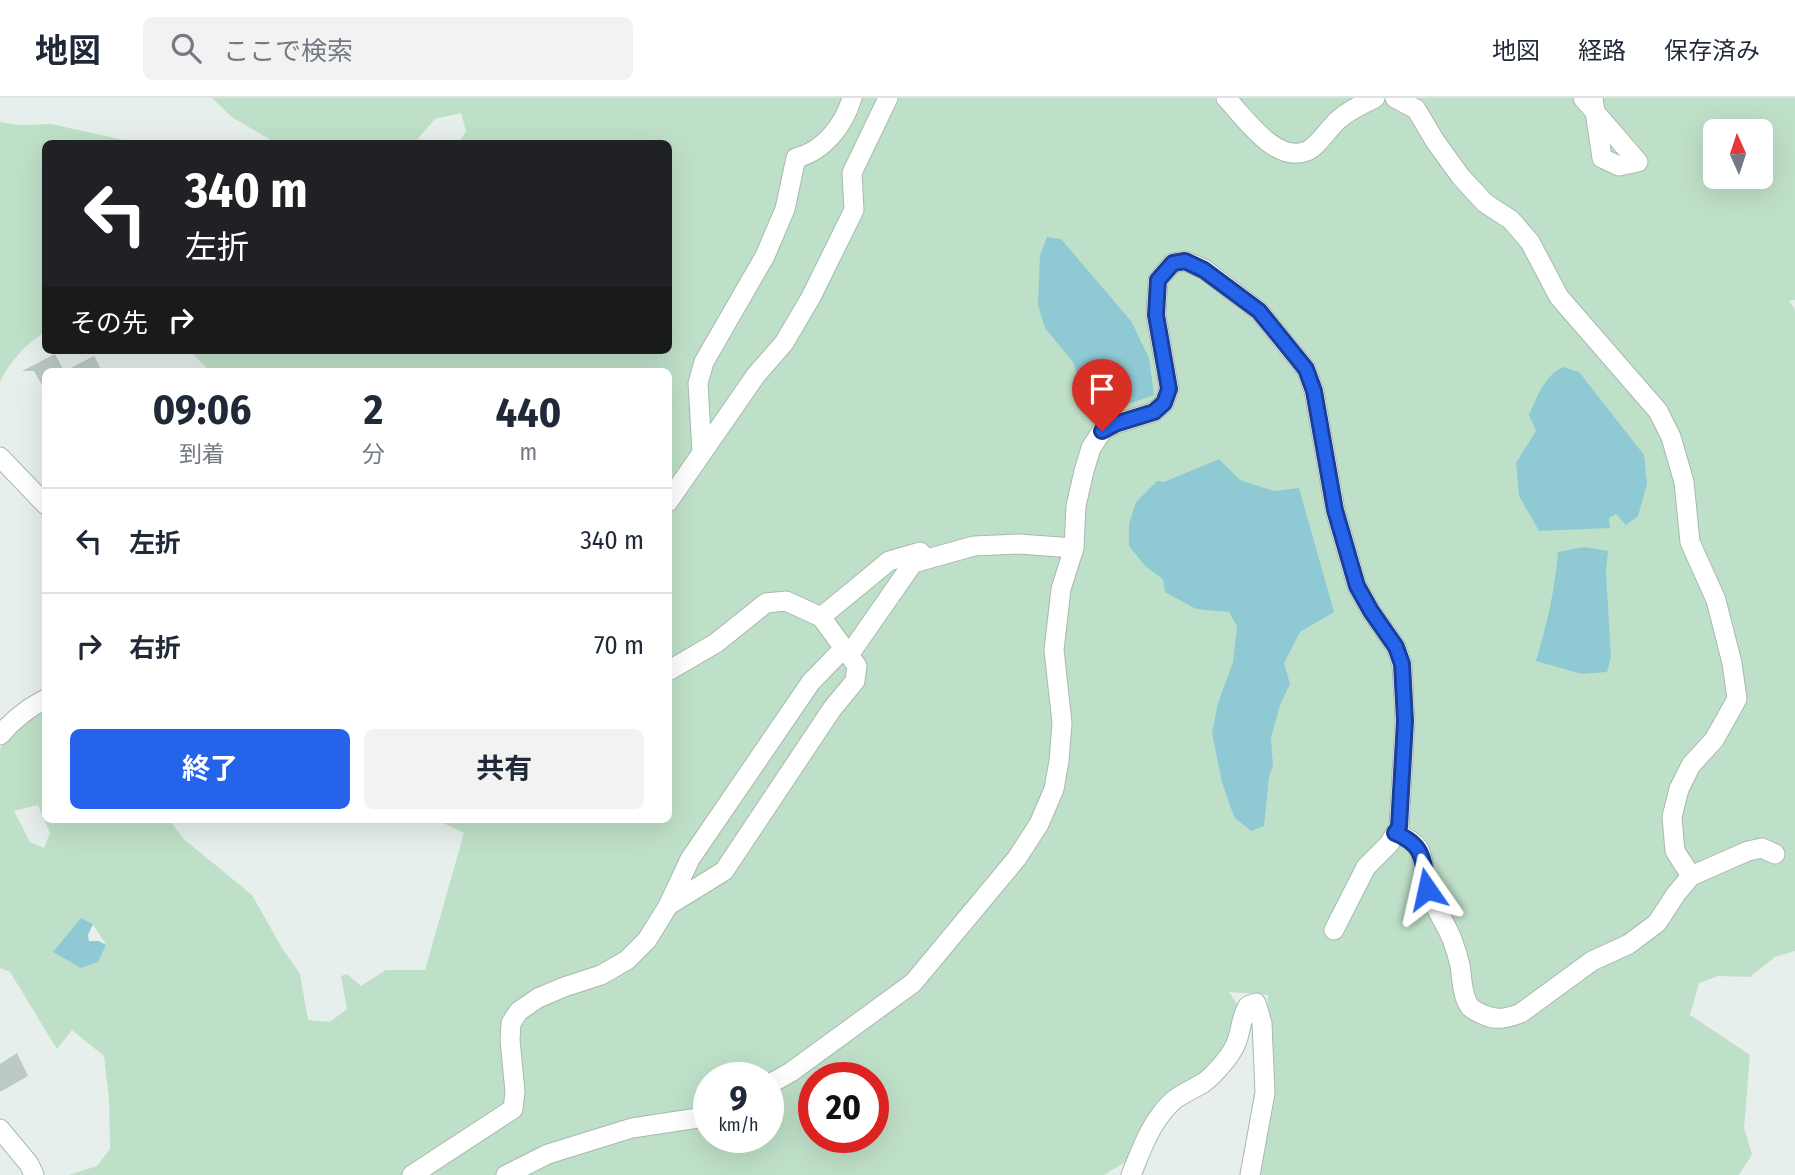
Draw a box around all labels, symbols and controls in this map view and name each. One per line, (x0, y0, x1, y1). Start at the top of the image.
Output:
search box (143, 17, 633, 80)
icon: search (167, 29, 205, 67)
text: 地図 (35, 31, 101, 71)
text: ここで検索 (223, 36, 353, 67)
text: 地図 (1492, 37, 1540, 65)
text: 経路 (1578, 37, 1626, 65)
text: 保存済み (1664, 37, 1760, 65)
north arrow (1703, 119, 1773, 189)
map controls (1703, 119, 1773, 189)
text: 340 m (185, 161, 308, 220)
icon: left (70, 168, 161, 259)
text: 左折 (185, 228, 249, 266)
icon: right (162, 301, 200, 339)
text: その先 (70, 308, 148, 339)
pin (1072, 359, 1132, 431)
icon: arrive (1083, 370, 1121, 408)
text: 09:06 (153, 385, 251, 435)
text: 2 (364, 385, 383, 435)
text: 440 (495, 388, 561, 438)
text: m (520, 438, 537, 466)
text: 到着 (179, 440, 225, 468)
text: 分 (362, 440, 385, 468)
icon: left (70, 522, 108, 560)
text: 340 m (580, 525, 644, 556)
text: 左折 (129, 528, 181, 559)
icon: right (70, 627, 108, 665)
text: 70 m (594, 630, 644, 661)
text: 右折 (129, 633, 181, 664)
button: 終了 (70, 729, 350, 809)
button: 共有 (364, 729, 644, 809)
position arrow (1390, 852, 1464, 926)
speed limit sign: 20 (798, 1062, 889, 1153)
text: 9 (729, 1077, 748, 1119)
text: km/h (718, 1114, 759, 1136)

